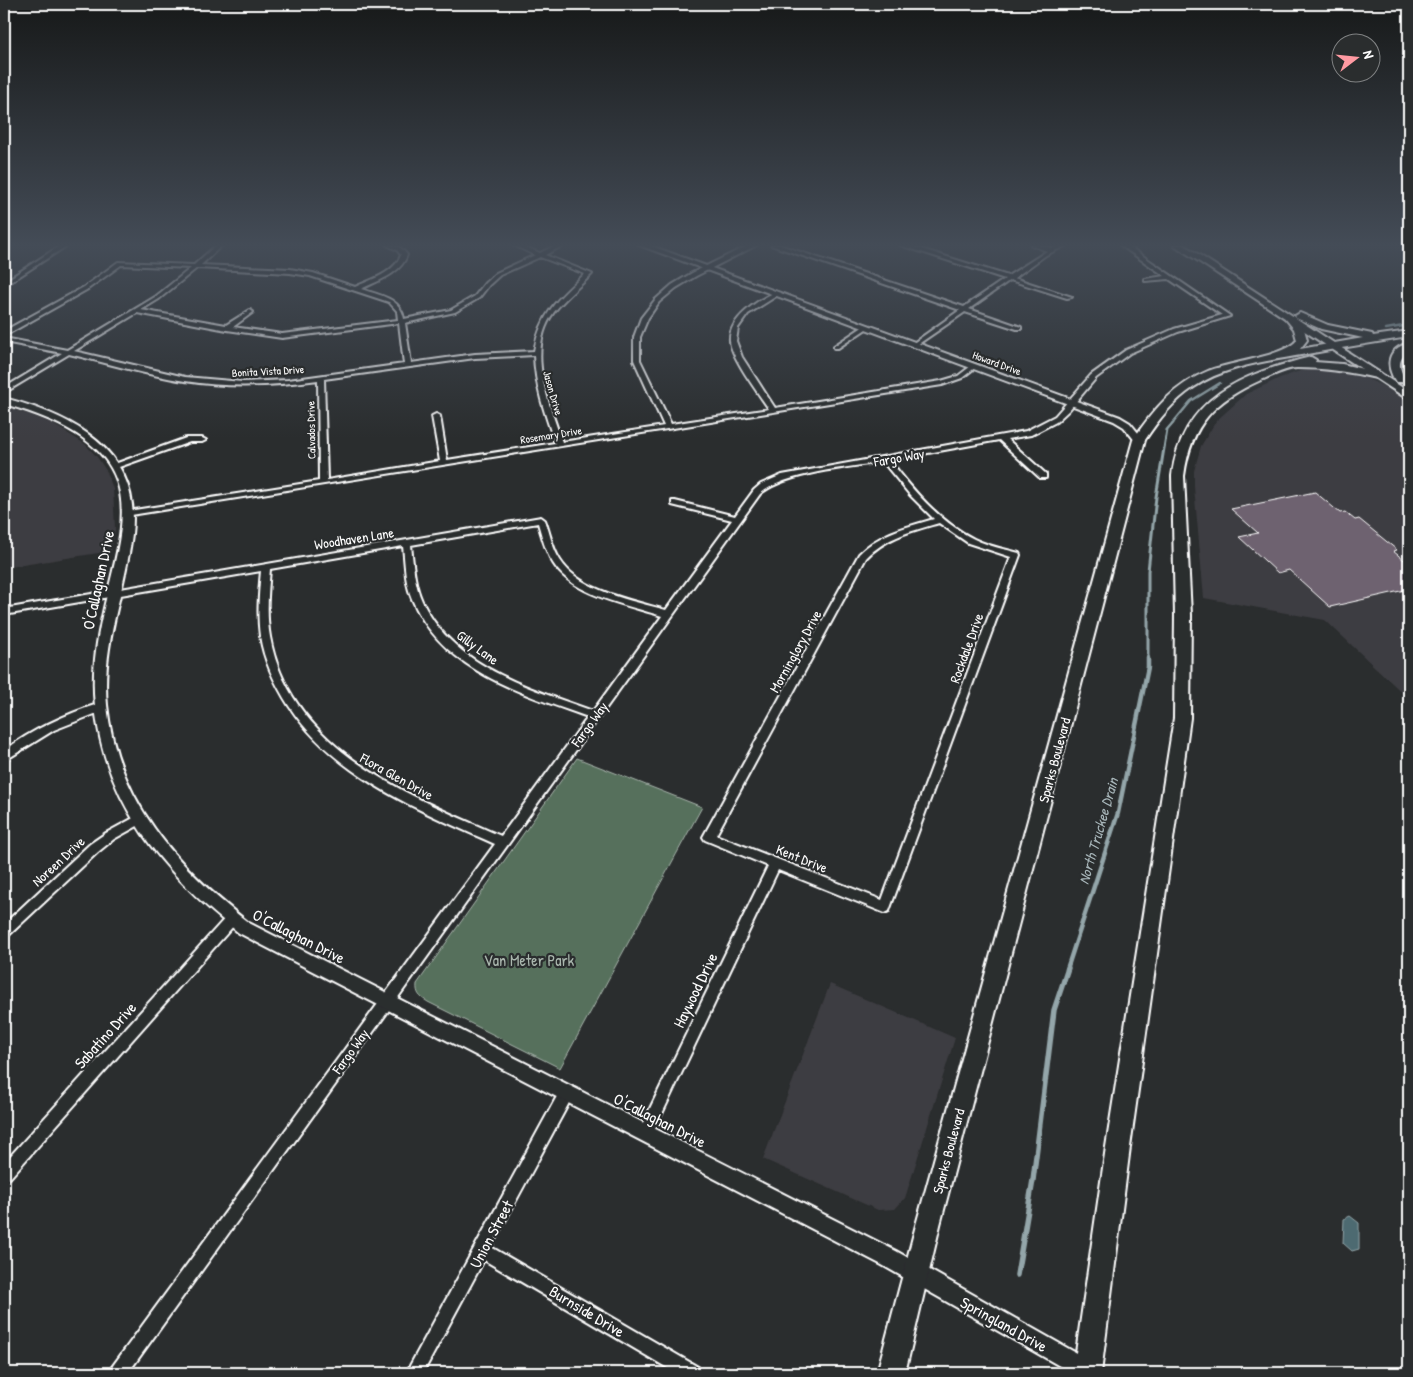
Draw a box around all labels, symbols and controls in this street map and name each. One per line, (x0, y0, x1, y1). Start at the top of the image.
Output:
north arrow (1330, 32, 1380, 82)
text: N (1359, 48, 1379, 61)
street label: Howard Drive (971, 348, 1024, 378)
street label: Bonita Vista Drive (232, 362, 305, 380)
street label: Jason Drive (540, 369, 566, 417)
street label: Calvados Drive (303, 400, 319, 459)
street label: Rosemary Drive (519, 423, 583, 447)
street label: Fargo Way (871, 443, 926, 472)
street label: Woodhaven Lane (313, 522, 395, 554)
street label: O'Callaghan Drive (77, 528, 119, 632)
street label: Morninglory Drive (764, 606, 827, 696)
street label: Rockdale Drive (945, 610, 988, 686)
street label: Gilly Lane (453, 625, 503, 670)
street label: Fargo Way (566, 698, 613, 752)
street label: Sparks Boulevard (1034, 715, 1076, 805)
street label: Flora Glen Drive (356, 748, 437, 804)
water label: North Truckee Drain (1073, 774, 1124, 887)
street label: Noreen Drive (28, 831, 89, 890)
street label: Kent Drive (774, 839, 831, 877)
street label: O'Callaghan Drive (249, 903, 349, 969)
street label: Haywood Drive (667, 948, 723, 1031)
park label: Van Meter Park (484, 949, 575, 971)
street label: Sabatino Drive (69, 996, 141, 1073)
street label: Fargo Way (327, 1025, 374, 1079)
street label: O'Callaghan Drive (610, 1087, 710, 1153)
street label: Sparks Boulevard (928, 1106, 970, 1196)
street label: Union Street (464, 1196, 518, 1272)
street label: Burnside Drive (545, 1280, 629, 1342)
street label: Springland Drive (957, 1291, 1052, 1357)

